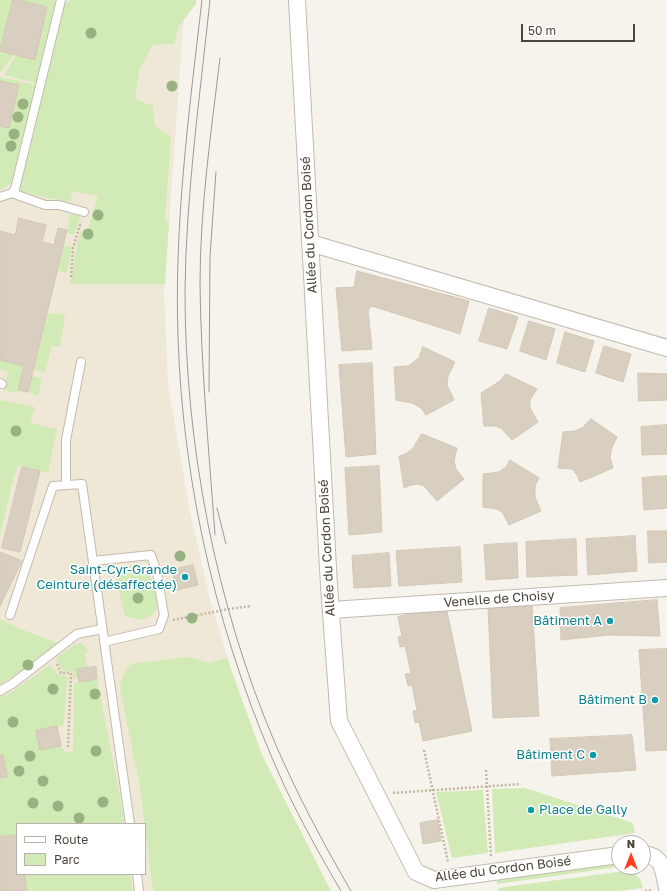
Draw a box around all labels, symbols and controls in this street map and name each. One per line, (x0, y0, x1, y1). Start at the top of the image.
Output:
scale bar (523, 16, 637, 42)
text: 50 m (528, 23, 556, 38)
street label: Allée du Cordon Boisé (298, 156, 320, 294)
street label: Allée du Cordon Boisé (316, 479, 338, 617)
place label: Saint-Cyr-Grande Ceinture (désaffectée) (36, 562, 177, 593)
marker: Saint-Cyr-Grande Ceinture (désaffectée) (180, 572, 190, 582)
street label: Venelle de Choisy (443, 587, 555, 611)
place label: Bâtiment A (533, 613, 602, 629)
marker: Bâtiment A (605, 616, 615, 626)
place label: Bâtiment B (578, 692, 647, 708)
marker: Bâtiment B (650, 695, 660, 705)
place label: Bâtiment C (516, 747, 585, 763)
marker: Bâtiment C (588, 750, 598, 760)
place label: Place de Gally (539, 802, 628, 818)
marker: Place de Gally (526, 805, 536, 815)
legend (16, 823, 146, 875)
text: Route (54, 832, 88, 847)
north arrow (611, 835, 651, 875)
text: N (627, 837, 635, 850)
text: Parc (54, 852, 80, 867)
street label: Allée du Cordon Boisé (434, 853, 572, 885)

